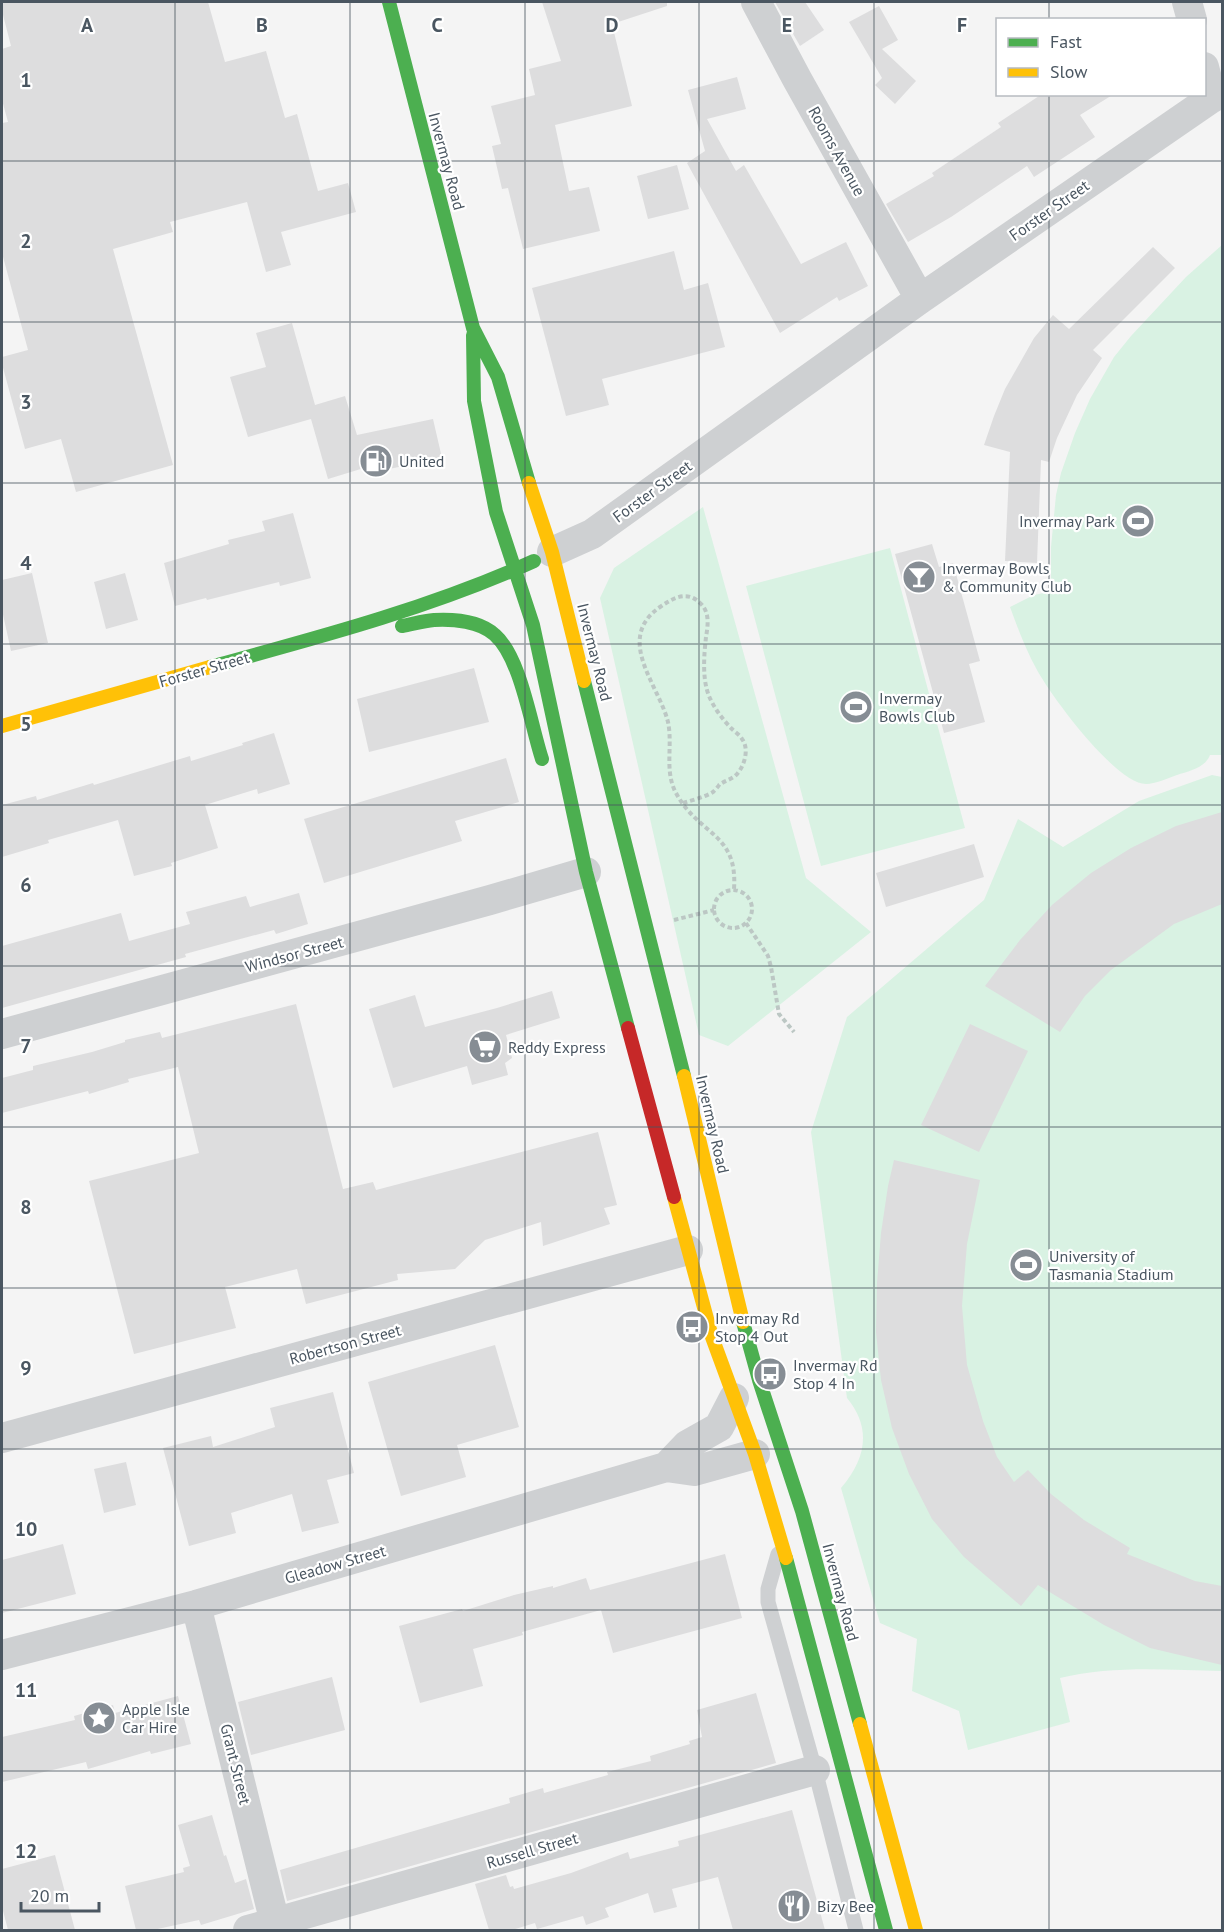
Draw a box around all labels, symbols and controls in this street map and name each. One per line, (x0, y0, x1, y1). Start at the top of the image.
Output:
text: A (81, 12, 94, 38)
text: B (256, 12, 268, 38)
text: C (431, 12, 443, 38)
text: D (606, 12, 619, 38)
text: E (782, 12, 792, 38)
text: F (957, 12, 967, 38)
legend (996, 18, 1206, 96)
text: Fast (1050, 30, 1082, 53)
text: Slow (1050, 60, 1088, 83)
text: 1 (20, 67, 32, 93)
street label: Rooms Avenue (804, 103, 870, 199)
street label: Invermay Road (424, 110, 470, 212)
street label: Forster Street (1005, 175, 1093, 245)
text: 2 (20, 228, 32, 254)
text: 3 (20, 389, 32, 415)
fuel station icon: United (358, 443, 394, 479)
place label: United (399, 451, 444, 471)
street label: Forster Street (609, 455, 696, 526)
sports icon: Invermay Park (1120, 503, 1156, 539)
place label: Invermay Park (1019, 511, 1115, 531)
text: 4 (20, 550, 32, 576)
place label: Invermay Bowls & Community Club (942, 558, 1072, 596)
bar icon: Invermay Bowls & Community Club (901, 559, 937, 595)
street label: Invermay Road (573, 601, 617, 703)
street label: Forster Street (157, 646, 252, 691)
place label: Invermay Bowls Club (879, 688, 955, 726)
sports icon: Invermay Bowls Club (838, 689, 874, 725)
text: 5 (20, 711, 32, 737)
text: 6 (20, 872, 32, 898)
street label: Windsor Street (243, 931, 346, 977)
supermarket icon: Reddy Express (467, 1029, 503, 1065)
text: 7 (20, 1033, 32, 1059)
place label: Reddy Express (508, 1037, 606, 1057)
street label: Invermay Road (692, 1073, 734, 1175)
text: 8 (20, 1194, 32, 1220)
place label: University of Tasmania Stadium (1049, 1246, 1173, 1284)
sports icon: University of Tasmania Stadium (1008, 1247, 1044, 1283)
place label: Invermay Rd Stop 4 Out (715, 1308, 800, 1346)
bus stop icon: Invermay Rd Stop 4 Out (674, 1309, 710, 1345)
street label: Robertson Street (287, 1319, 404, 1368)
text: 9 (20, 1355, 32, 1381)
place label: Invermay Rd Stop 4 In (793, 1355, 878, 1393)
bus stop icon: Invermay Rd Stop 4 In (752, 1356, 788, 1392)
text: 10 (15, 1516, 37, 1542)
street label: Gleadow Street (282, 1540, 388, 1588)
street label: Invermay Road (818, 1541, 864, 1643)
text: 11 (15, 1677, 37, 1703)
place label: Apple Isle Car Hire (122, 1699, 190, 1737)
place icon: Apple Isle Car Hire (81, 1700, 117, 1736)
street label: Grant Street (216, 1722, 256, 1807)
street label: Russell Street (484, 1827, 581, 1873)
text: 12 (15, 1838, 37, 1864)
scale bar (21, 1875, 99, 1913)
text: 20 m (30, 1884, 69, 1907)
restaurant icon: Bizy Bee (776, 1888, 812, 1924)
place label: Bizy Bee (817, 1896, 874, 1916)

